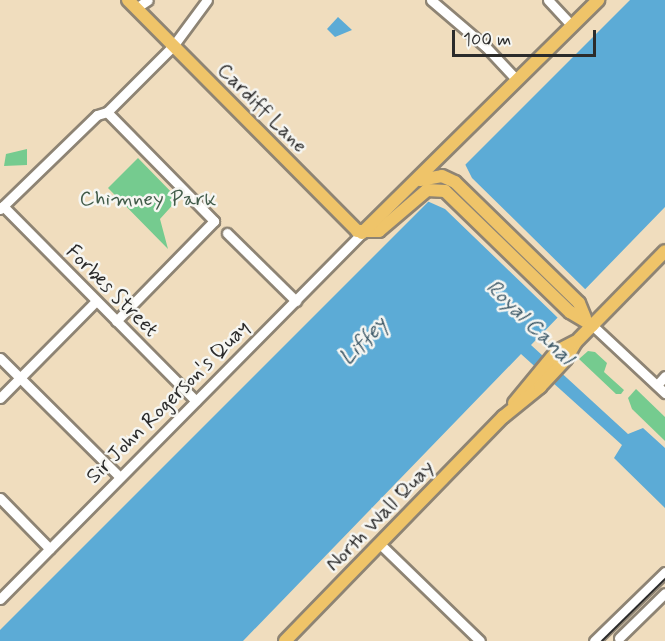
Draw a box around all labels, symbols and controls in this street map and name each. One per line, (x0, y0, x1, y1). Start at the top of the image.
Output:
scale bar (455, 18, 599, 56)
text: 100 m (463, 28, 511, 52)
street label: Cardiff Lane (211, 57, 313, 159)
park label: Chimney Park (82, 186, 214, 212)
street label: Forbes Street (59, 238, 165, 344)
water label: Royal Canal (481, 276, 577, 370)
street label: Sir John Rogerson's Quay (78, 312, 258, 492)
water label: Liffey (335, 313, 393, 371)
street label: North Wall Quay (320, 455, 440, 577)

